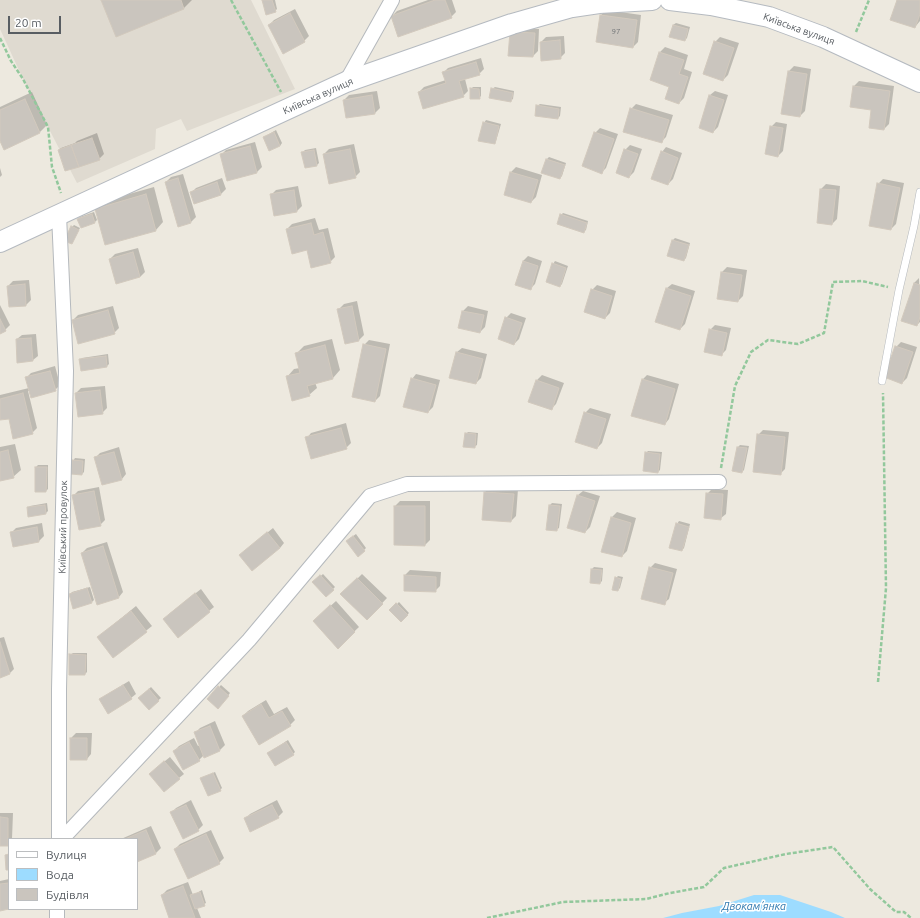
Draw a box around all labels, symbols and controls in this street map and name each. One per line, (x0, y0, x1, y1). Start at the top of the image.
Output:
scale bar (10, 8, 63, 34)
street label: Київська вулиця (761, 10, 837, 48)
text: 20 m (15, 16, 42, 29)
house number: 97 (611, 26, 621, 36)
street label: Київська вулиця (281, 75, 355, 117)
street label: Київський провулок (56, 480, 70, 574)
legend (8, 838, 138, 910)
text: Вулиця (46, 848, 87, 861)
text: Вода (46, 868, 74, 881)
text: Будівля (46, 888, 89, 901)
water label: Двокамʼянка (722, 899, 786, 913)

